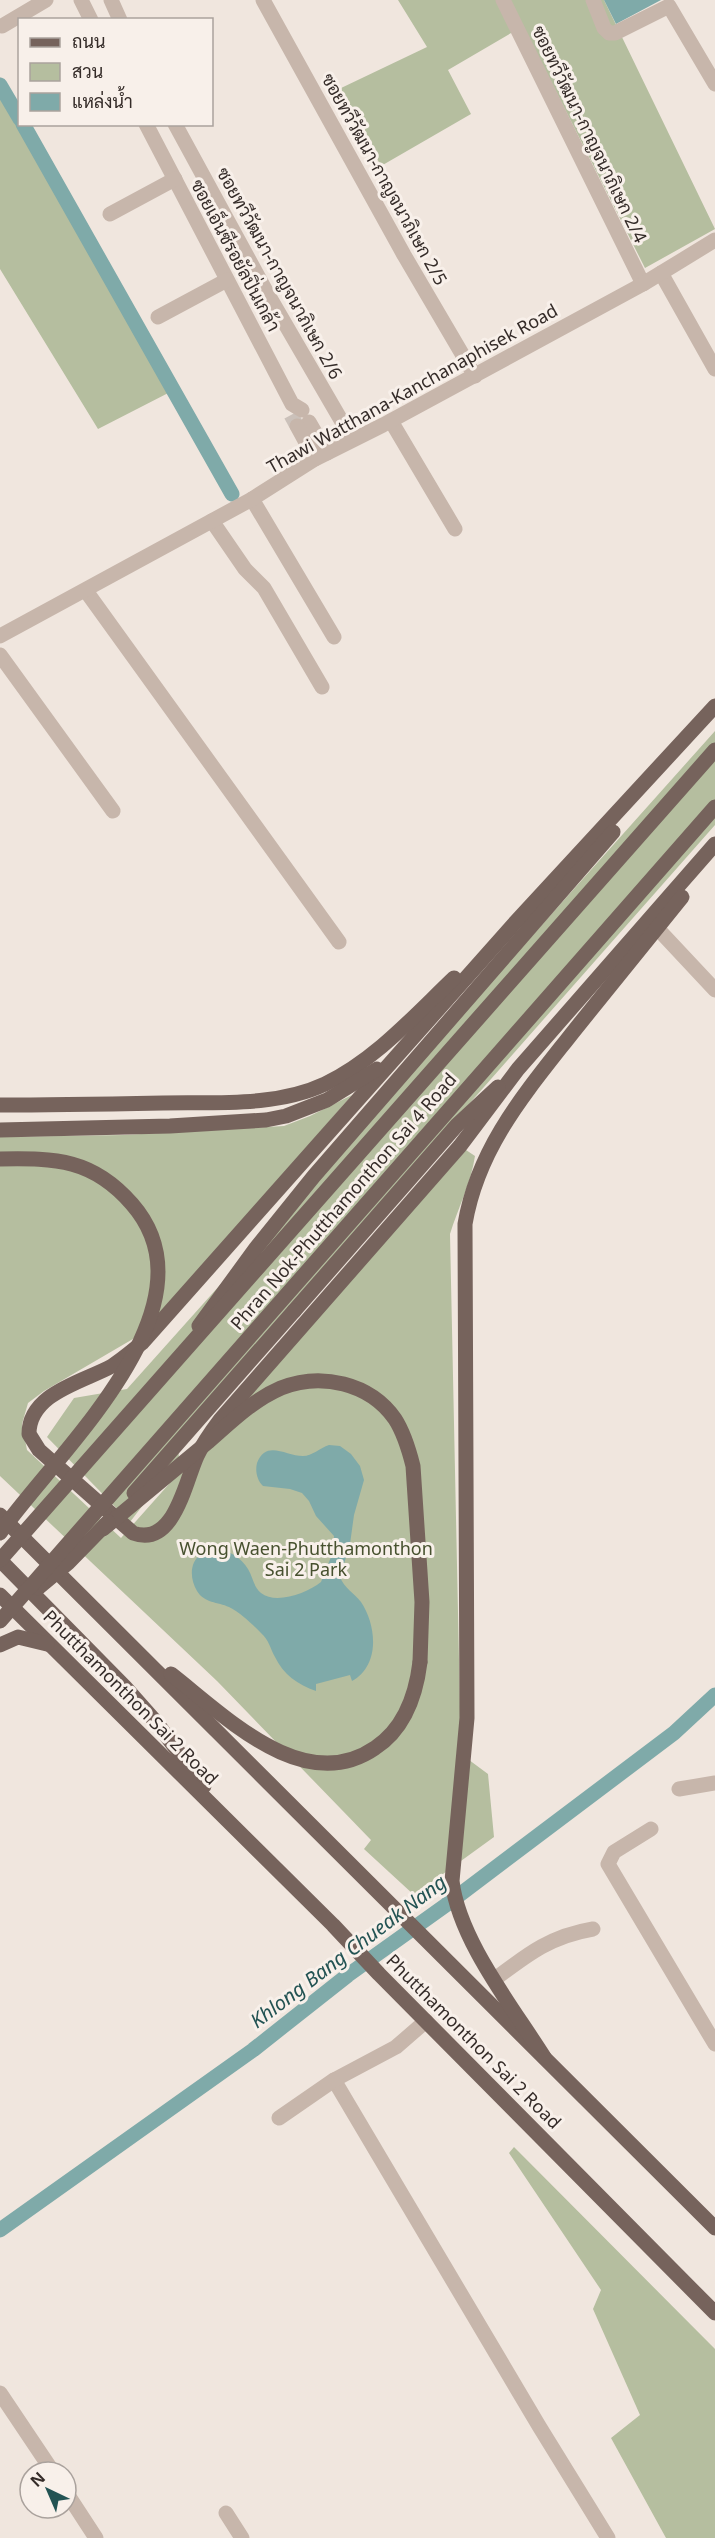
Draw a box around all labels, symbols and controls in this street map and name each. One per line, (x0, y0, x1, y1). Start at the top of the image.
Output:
legend (18, 18, 213, 126)
street label: ซอยทวีวัฒนา-กาญจนาภิเษก 2/4 (527, 22, 653, 246)
text: ถนน (72, 29, 105, 53)
text: สวน (72, 59, 103, 83)
street label: ซอยทวีวัฒนา-กาญจนาภิเษก 2/5 (317, 69, 453, 289)
text: แหล่งน้ำ (72, 86, 133, 113)
street label: ซอยทวีวัฒนา-กาญจนาภิเษก 2/6 (212, 163, 348, 383)
street label: ซอยเอ็นซีรอยัลปิ่นเกล้า (186, 174, 288, 335)
street label: Thawi Watthana-Kanchanaphisek Road (262, 298, 562, 478)
street label: Phran Nok-Phutthamonthon Sai 4 Road (225, 1067, 461, 1335)
park label: Wong Waen-Phutthamonthon Sai 2 Park (179, 1536, 433, 1581)
street label: Phutthamonthon Sai 2 Road (38, 1604, 224, 1790)
water label: Khlong Bang Chueak Nang (244, 1868, 452, 2034)
street label: Phutthamonthon Sai 2 Road (381, 1948, 567, 2134)
north arrow (18, 2460, 78, 2520)
text: N (25, 2467, 50, 2492)

